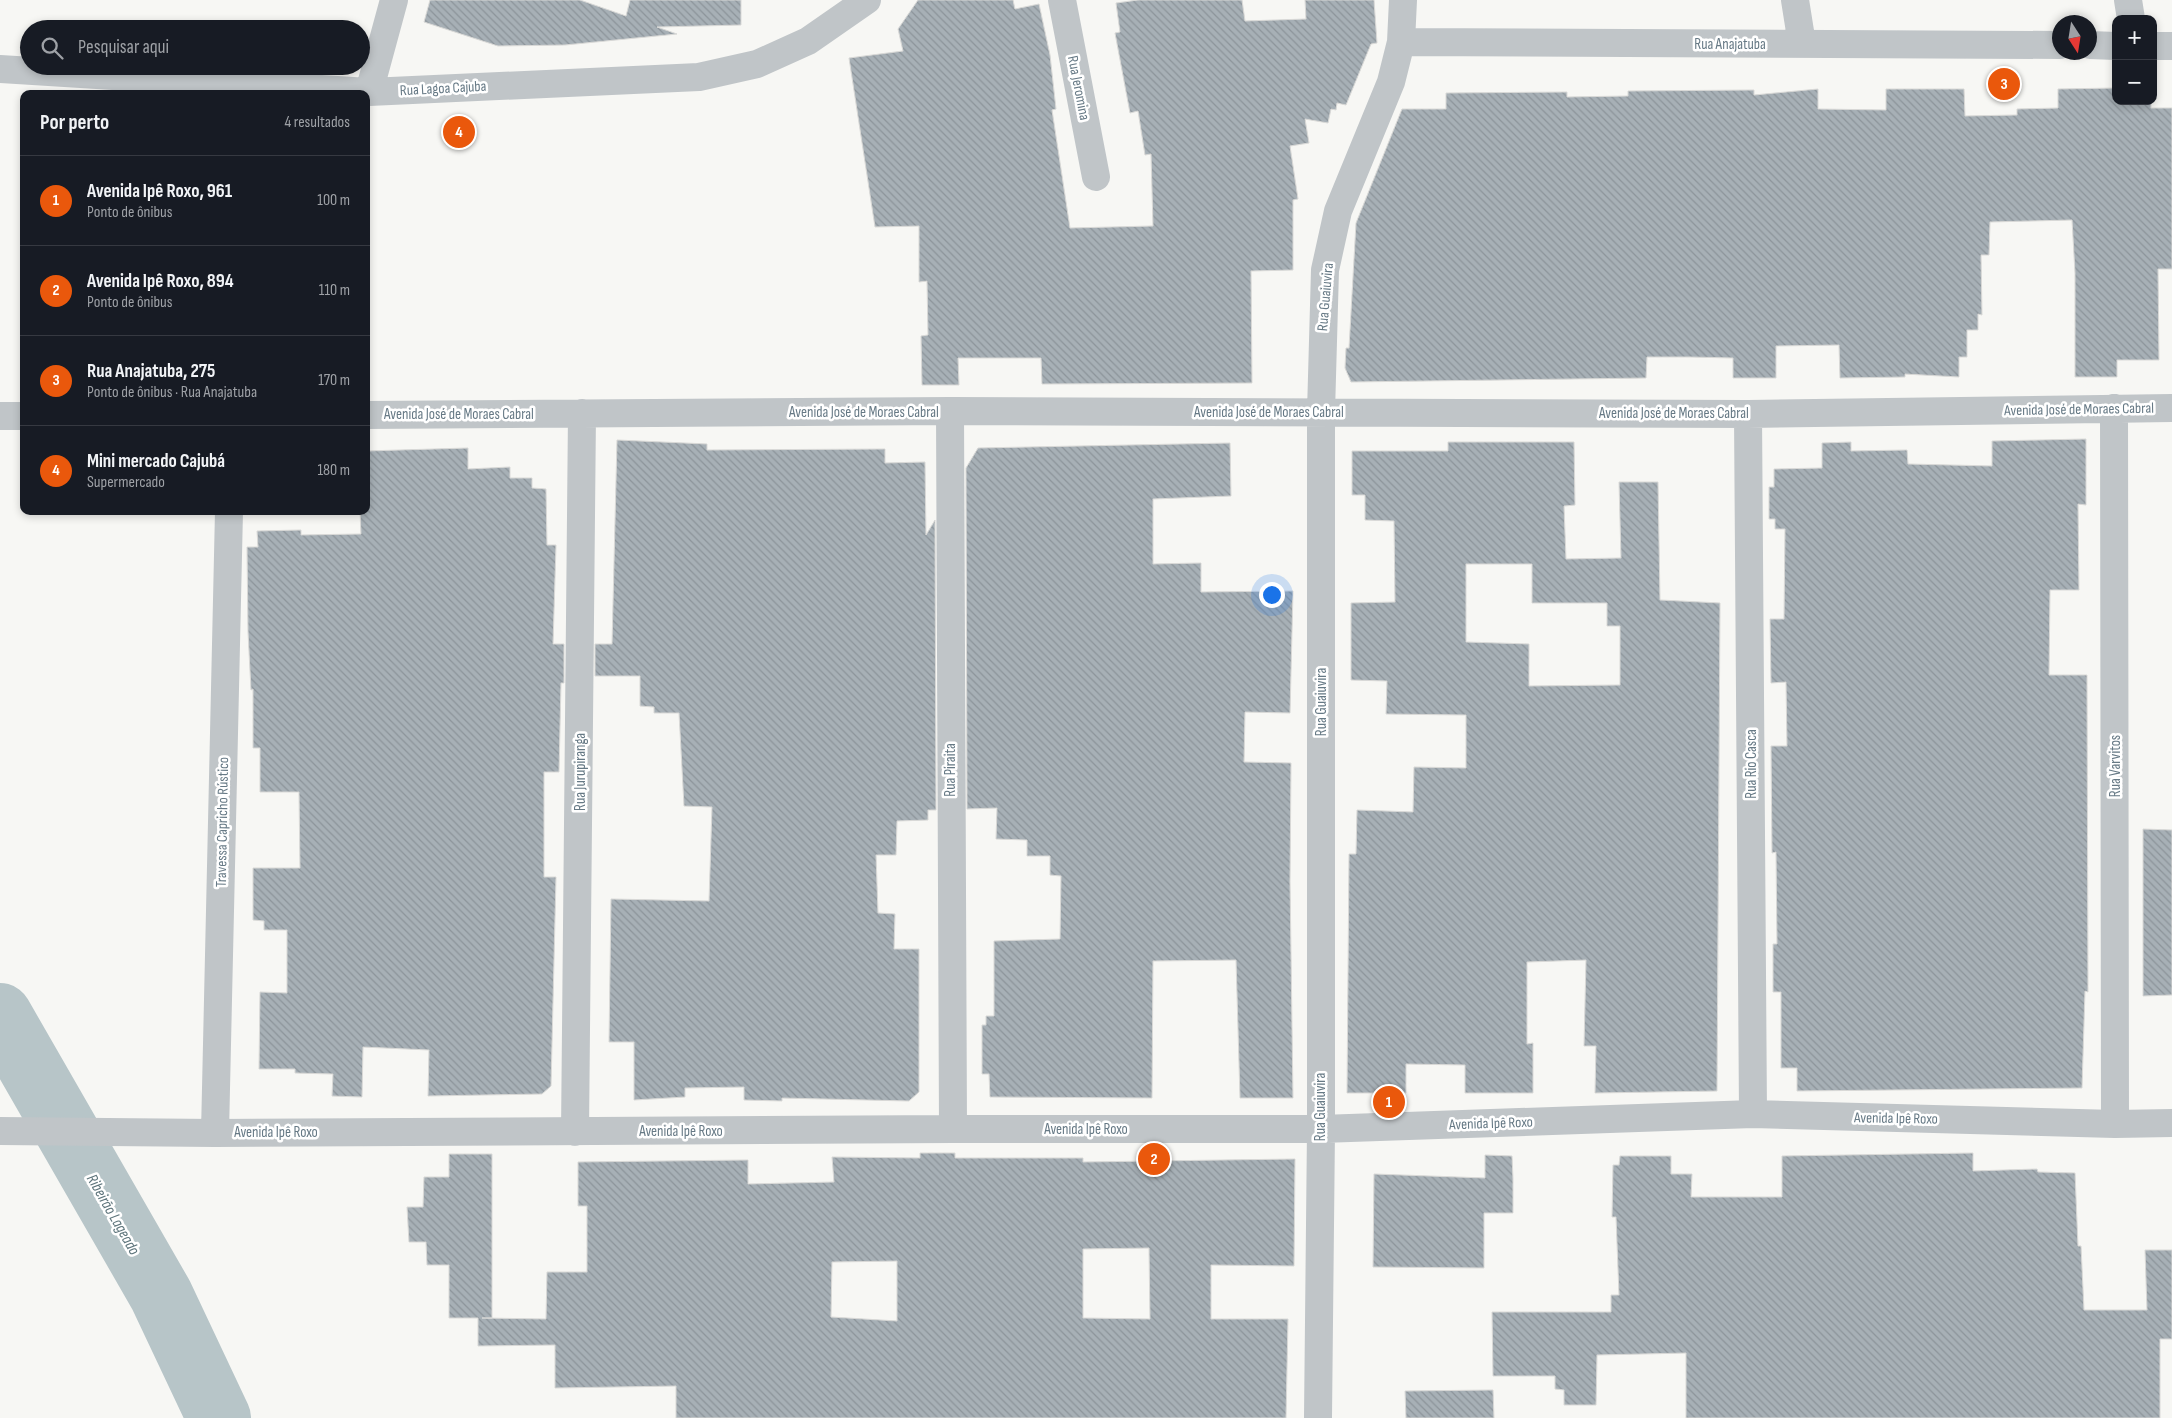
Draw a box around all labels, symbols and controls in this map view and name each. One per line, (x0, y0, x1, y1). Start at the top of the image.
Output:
north arrow (2052, 15, 2097, 60)
map controls (2112, 15, 2157, 105)
button: + (2112, 15, 2157, 60)
search box (20, 20, 370, 75)
icon: search (38, 34, 66, 62)
street label: Rua Anajatuba (1694, 35, 1766, 54)
text: Pesquisar aqui (78, 36, 169, 59)
street label: Rua Jeromina (1063, 54, 1094, 122)
button: − (2112, 60, 2157, 105)
pin: 3 (1988, 65, 2020, 103)
street label: Rua Lagoa Cajuba (399, 77, 487, 100)
text: Por perto (40, 110, 109, 135)
text: 4 resultados (285, 113, 350, 132)
pin: 4 (443, 113, 475, 151)
text: Avenida Ipê Roxo, 961 (87, 180, 232, 203)
text: 1 (53, 191, 59, 210)
text: 100 m (317, 191, 350, 210)
text: Ponto de ônibus (87, 203, 172, 222)
street label: Rua Guaiuvira (1313, 262, 1338, 332)
text: Avenida Ipê Roxo, 894 (87, 270, 234, 293)
text: 2 (52, 281, 60, 300)
text: 110 m (319, 281, 350, 300)
text: Ponto de ônibus (87, 293, 172, 312)
text: Rua Anajatuba, 275 (87, 360, 215, 383)
text: 3 (52, 371, 60, 390)
text: 170 m (318, 371, 350, 390)
text: Ponto de ônibus · Rua Anajatuba (87, 383, 257, 402)
street label: Avenida José de Moraes Cabral (2003, 399, 2154, 420)
street label: Avenida José de Moraes Cabral (788, 403, 939, 422)
street label: Avenida José de Moraes Cabral (1193, 403, 1344, 422)
street label: Avenida José de Moraes Cabral (1598, 404, 1749, 423)
street label: Avenida José de Moraes Cabral (383, 405, 534, 424)
text: Mini mercado Cajubá (87, 450, 225, 473)
text: 4 (52, 461, 60, 480)
text: 180 m (317, 461, 350, 480)
text: Supermercado (87, 473, 165, 492)
your location (1259, 582, 1285, 608)
street label: Rua Guaiuvira (1312, 668, 1331, 736)
street label: Rua Rio Casca (1742, 729, 1761, 799)
street label: Rua Jurupiranga (571, 733, 590, 811)
street label: Rua Varvitos (2106, 735, 2125, 797)
street label: Rua Piraita (941, 743, 960, 797)
street label: Travessa Capricho Rústico (212, 757, 233, 887)
street label: Rua Guaiuvira (1311, 1073, 1330, 1141)
pin: 1 (1373, 1083, 1405, 1121)
street label: Avenida Ipê Roxo (1853, 1108, 1938, 1129)
street label: Avenida Ipê Roxo (1448, 1113, 1533, 1134)
street label: Avenida Ipê Roxo (1043, 1120, 1128, 1139)
street label: Avenida Ipê Roxo (638, 1122, 723, 1141)
street label: Avenida Ipê Roxo (233, 1123, 318, 1142)
pin: 2 (1138, 1140, 1170, 1178)
water label: Ribeirão Lageado (82, 1171, 144, 1259)

